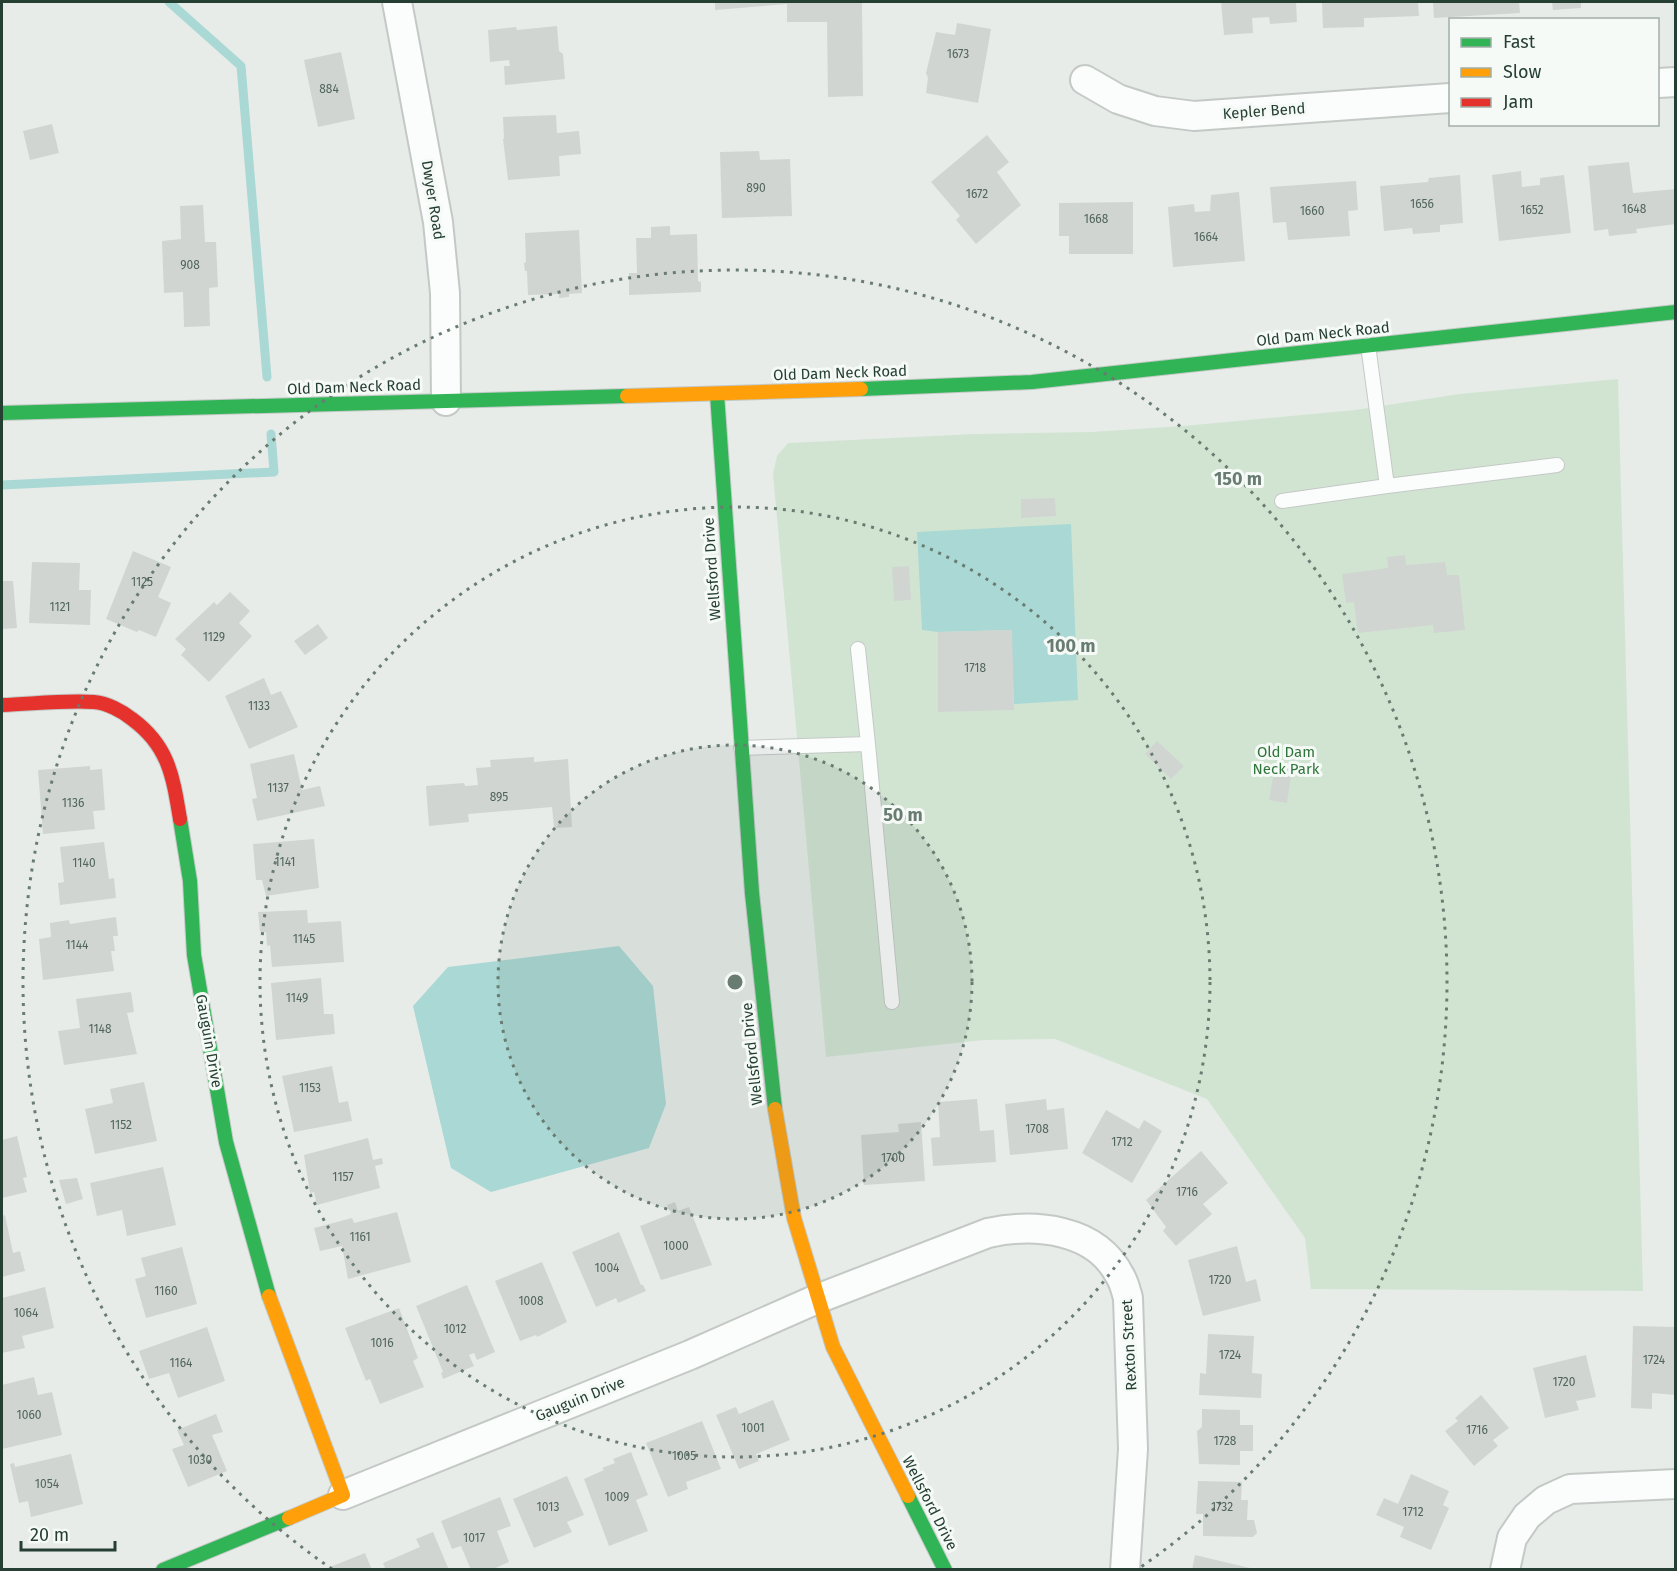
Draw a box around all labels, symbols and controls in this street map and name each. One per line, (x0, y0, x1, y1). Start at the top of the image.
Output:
legend (1449, 18, 1659, 126)
text: Fast (1503, 31, 1536, 53)
house number: 1673 (947, 47, 969, 61)
text: Slow (1503, 61, 1542, 83)
house number: 884 (319, 82, 339, 96)
text: Jam (1503, 91, 1534, 113)
street label: Kepler Bend (1222, 99, 1306, 123)
street label: Dwyer Road (418, 159, 448, 241)
house number: 890 (746, 181, 766, 195)
house number: 1672 (966, 187, 988, 201)
house number: 1656 (1410, 197, 1434, 211)
house number: 1648 (1622, 202, 1647, 216)
house number: 1652 (1520, 203, 1544, 217)
house number: 1660 (1300, 204, 1325, 218)
house number: 1668 (1084, 212, 1109, 226)
house number: 1664 (1194, 230, 1219, 244)
house number: 908 (180, 258, 200, 272)
street label: Old Dam Neck Road (1255, 318, 1391, 350)
street label: Old Dam Neck Road (773, 362, 907, 384)
street label: Old Dam Neck Road (287, 376, 421, 398)
text: 150 m (1214, 468, 1262, 490)
street label: Wellsford Drive (699, 517, 725, 621)
house number: 1125 (131, 575, 153, 589)
house number: 1121 (49, 600, 71, 614)
house number: 1129 (203, 630, 225, 644)
text: 100 m (1047, 635, 1095, 657)
house number: 1718 (964, 661, 986, 675)
house number: 1133 (248, 699, 270, 713)
park label: Old Dam Neck Park (1253, 743, 1320, 778)
house number: 1137 (267, 781, 289, 795)
house number: 895 (490, 790, 508, 804)
house number: 1136 (62, 796, 84, 810)
text: 50 m (883, 804, 923, 826)
house number: 1141 (274, 855, 296, 869)
house number: 1140 (72, 856, 96, 870)
house number: 1145 (293, 932, 315, 946)
house number: 1144 (66, 938, 89, 952)
centre of rings (725, 972, 745, 992)
house number: 1149 (286, 991, 308, 1005)
street label: Gauguin Drive (192, 993, 226, 1089)
street label: Wellsford Drive (738, 1002, 766, 1106)
house number: 1148 (88, 1022, 112, 1036)
house number: 1153 (299, 1081, 321, 1095)
house number: 1152 (110, 1118, 132, 1132)
house number: 1708 (1025, 1122, 1049, 1136)
house number: 1712 (1111, 1135, 1133, 1149)
house number: 1700 (881, 1151, 905, 1165)
house number: 1157 (332, 1170, 354, 1184)
house number: 1716 (1176, 1185, 1198, 1199)
house number: 1161 (349, 1230, 371, 1244)
house number: 1000 (663, 1239, 689, 1253)
house number: 1004 (595, 1261, 620, 1275)
house number: 1720 (1209, 1273, 1232, 1287)
house number: 1160 (154, 1284, 178, 1298)
house number: 1008 (518, 1294, 544, 1308)
street label: Rexton Street (1118, 1298, 1140, 1391)
house number: 1064 (14, 1306, 39, 1320)
house number: 1012 (444, 1322, 466, 1336)
house number: 1016 (370, 1336, 394, 1350)
house number: 1724 (1219, 1348, 1242, 1362)
house number: 1724 (1643, 1353, 1666, 1367)
house number: 1164 (169, 1356, 193, 1370)
street label: Gauguin Drive (533, 1373, 627, 1425)
house number: 1720 (1553, 1375, 1576, 1389)
house number: 1060 (17, 1408, 42, 1422)
house number: 1001 (741, 1421, 765, 1435)
house number: 1716 (1466, 1423, 1488, 1437)
house number: 1728 (1214, 1434, 1237, 1448)
house number: 1005 (672, 1449, 696, 1463)
house number: 1030 (188, 1453, 213, 1467)
street label: Wellsford Drive (899, 1453, 961, 1553)
house number: 1054 (35, 1477, 60, 1491)
house number: 1009 (605, 1490, 629, 1504)
house number: 1013 (537, 1500, 559, 1514)
house number: 1732 (1211, 1500, 1233, 1514)
house number: 1712 (1402, 1505, 1424, 1519)
scale bar (21, 1514, 116, 1552)
text: 20 m (30, 1524, 69, 1546)
house number: 1017 (463, 1531, 485, 1545)

